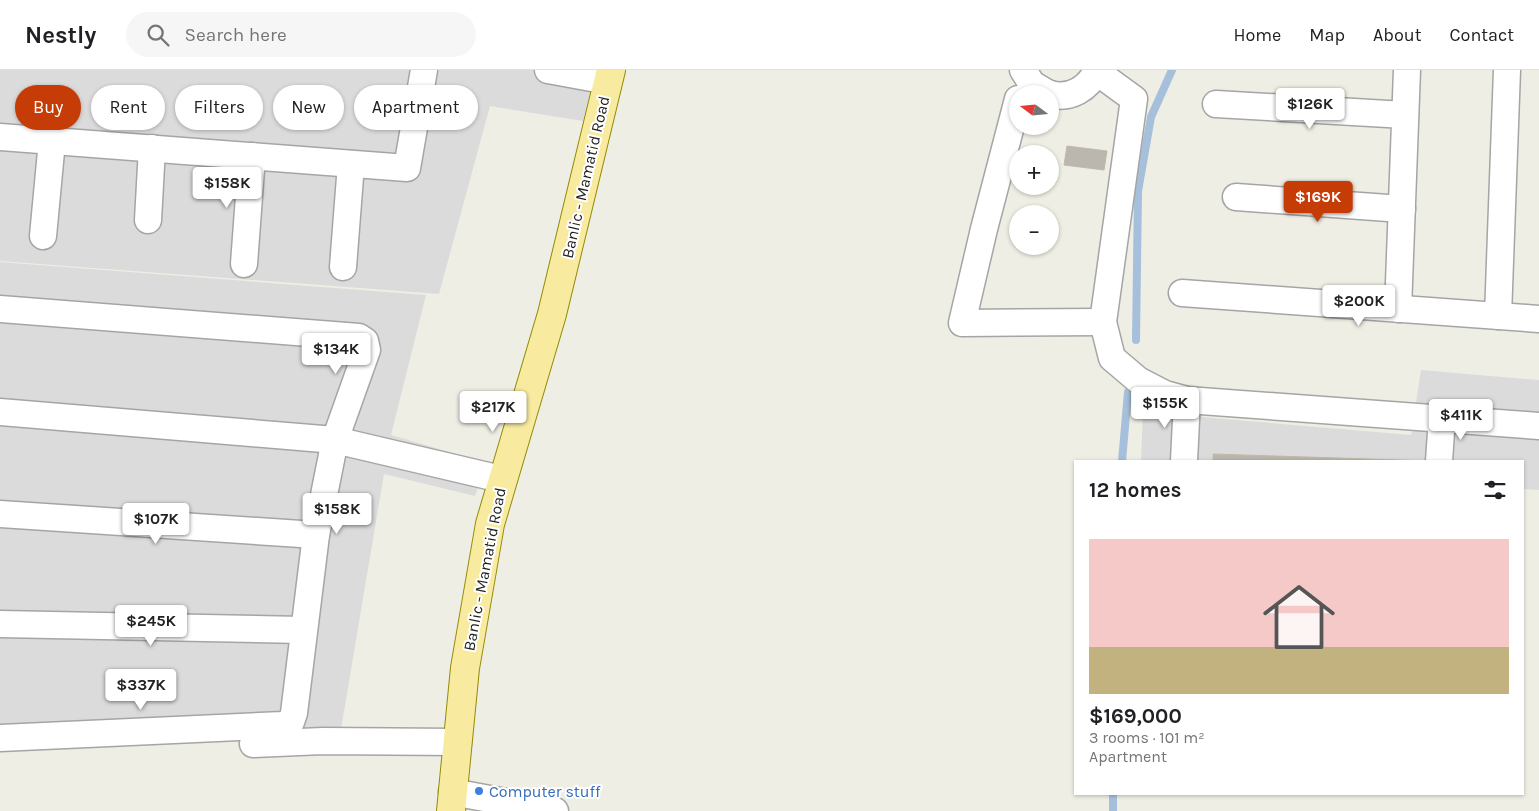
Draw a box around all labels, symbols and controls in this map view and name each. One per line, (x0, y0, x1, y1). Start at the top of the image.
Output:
search box (126, 12, 476, 57)
text: Nestly (25, 21, 96, 49)
icon: search (144, 21, 172, 49)
text: Search here (184, 24, 287, 46)
text: Home (1233, 24, 1281, 46)
text: Map (1309, 24, 1345, 46)
text: About (1373, 24, 1422, 46)
text: Contact (1450, 24, 1514, 46)
chip: Buy (15, 85, 81, 130)
chip: Rent (91, 85, 165, 130)
chip: Filters (175, 85, 263, 130)
chip: New (273, 85, 344, 130)
chip: Apartment (354, 85, 478, 130)
north arrow (1009, 85, 1059, 135)
map controls (1009, 85, 1059, 255)
pin: $126K (1275, 88, 1345, 130)
street label: Banlic - Mamatid Road (558, 94, 613, 260)
text: $126K (1287, 94, 1333, 113)
button: + (1009, 145, 1059, 195)
pin: $158K (192, 166, 262, 209)
text: $158K (204, 173, 250, 192)
pin: $169K (1283, 180, 1353, 223)
text: $169K (1295, 187, 1341, 206)
button: − (1009, 205, 1059, 255)
pin: $200K (1324, 284, 1394, 327)
text: $200K (1333, 291, 1385, 310)
pin: $134K (301, 332, 371, 375)
text: $134K (313, 339, 359, 358)
pin: $155K (1130, 386, 1200, 429)
pin: $217K (458, 390, 528, 433)
text: $155K (1142, 393, 1188, 412)
text: $217K (471, 397, 515, 416)
pin: $411K (1426, 398, 1496, 441)
text: $411K (1440, 405, 1482, 424)
icon: filters (1481, 476, 1509, 504)
text: 12 homes (1089, 478, 1182, 502)
street label: Banlic - Mamatid Road (459, 486, 510, 652)
pin: $158K (302, 492, 372, 535)
text: $158K (314, 499, 360, 518)
pin: $107K (121, 502, 191, 545)
text: $107K (133, 509, 179, 528)
icon: home (1254, 572, 1344, 662)
pin: $245K (116, 604, 186, 647)
text: $245K (126, 611, 176, 630)
pin: $337K (106, 668, 176, 711)
text: $337K (116, 675, 166, 694)
text: $169,000 (1089, 704, 1182, 728)
text: 3 rooms · 101 m² (1089, 728, 1205, 747)
text: Apartment (1089, 747, 1167, 766)
place label: Computer stuff (489, 782, 601, 801)
marker: Computer stuff (473, 785, 485, 797)

